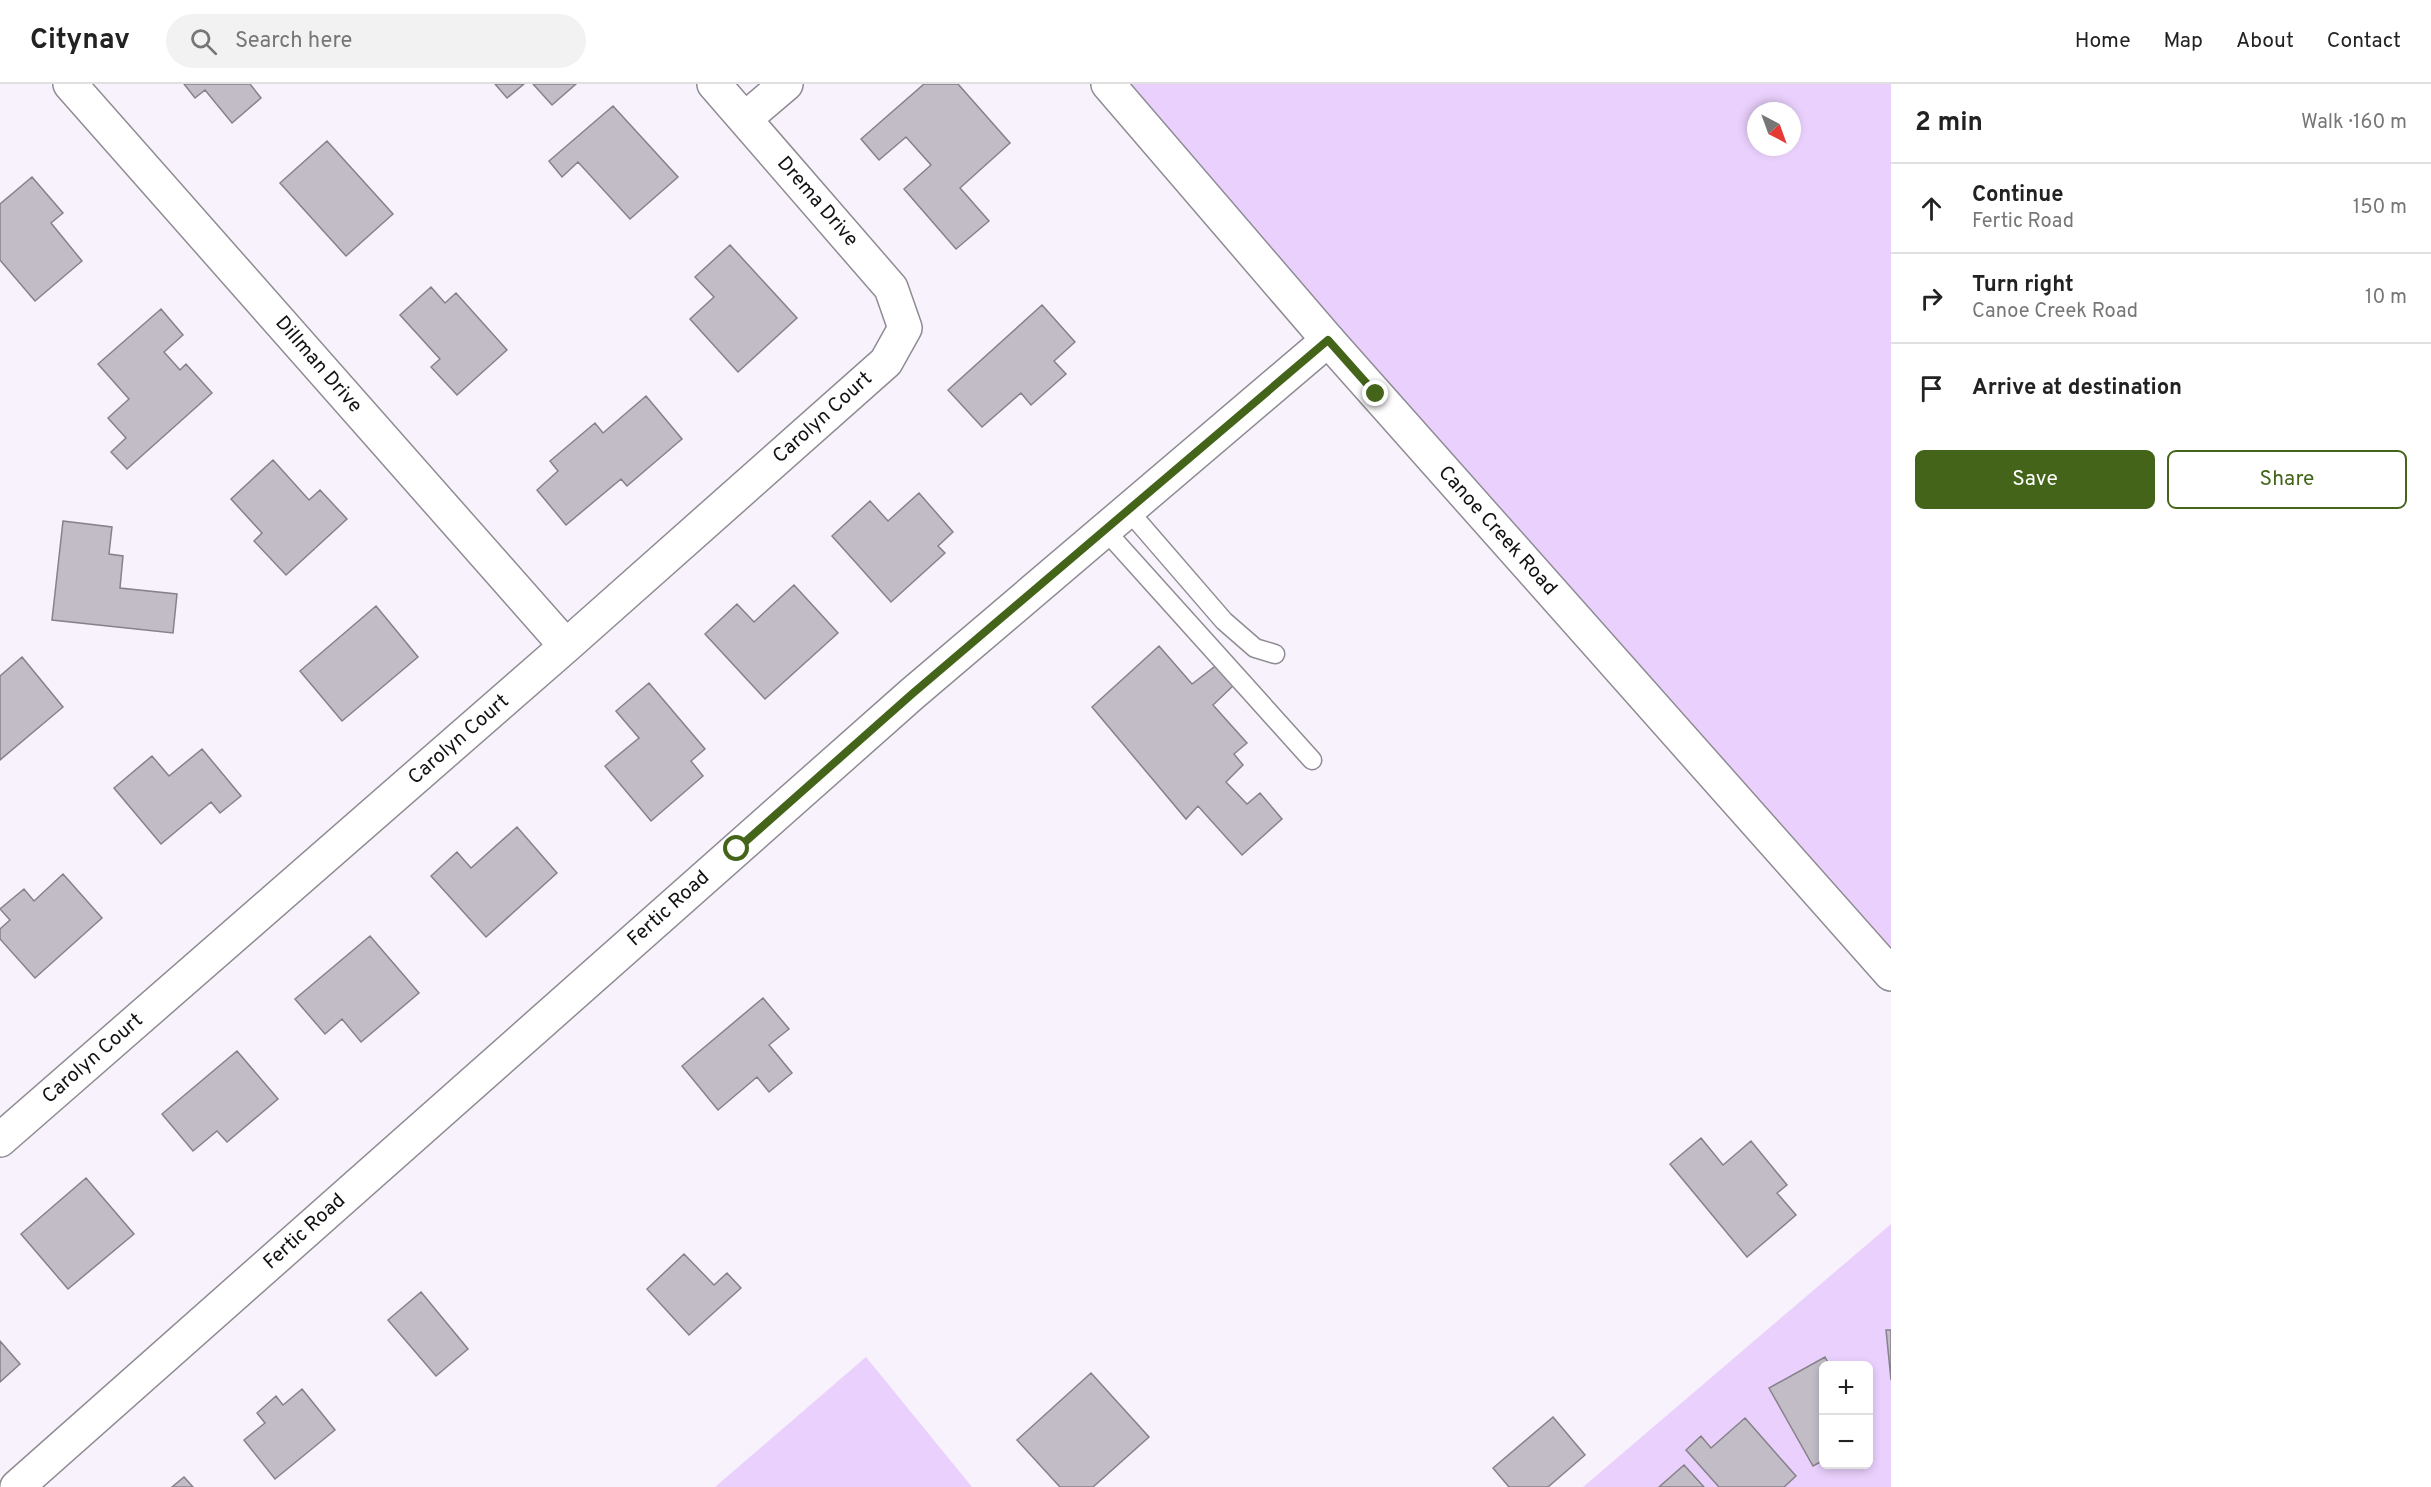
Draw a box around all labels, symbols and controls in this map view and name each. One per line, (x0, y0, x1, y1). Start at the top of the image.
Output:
search box (166, 14, 586, 68)
text: Citynav (30, 23, 130, 59)
icon: search (187, 25, 220, 58)
text: Search here (235, 28, 352, 55)
text: Home (2075, 28, 2131, 55)
text: Map (2164, 28, 2203, 55)
text: About (2236, 28, 2294, 55)
text: Contact (2327, 28, 2401, 55)
north arrow (1747, 102, 1801, 156)
text: 2 min (1915, 107, 1983, 140)
text: Walk · 160 m (2301, 110, 2407, 136)
street label: Drema Drive (771, 151, 863, 253)
text: Continue (1972, 182, 2063, 209)
icon: ahead (1915, 192, 1948, 225)
text: 150 m (2353, 195, 2407, 221)
text: Fertic Road (1972, 209, 2074, 235)
text: Turn right (1972, 272, 2074, 299)
icon: right (1915, 282, 1948, 315)
text: 10 m (2365, 285, 2407, 311)
text: Canoe Creek Road (1972, 299, 2138, 325)
street label: Dillman Drive (269, 311, 367, 419)
street label: Carolyn Court (768, 366, 878, 470)
icon: arrive (1915, 372, 1948, 405)
text: Arrive at destination (1972, 375, 2182, 402)
route end (1362, 380, 1388, 406)
button: Save (1915, 450, 2155, 509)
button: Share (2167, 450, 2407, 509)
street label: Canoe Creek Road (1432, 461, 1562, 601)
street label: Carolyn Court (403, 689, 515, 791)
route start (723, 835, 749, 861)
street label: Fertic Road (622, 865, 716, 953)
street label: Carolyn Court (37, 1008, 149, 1110)
street label: Fertic Road (258, 1188, 352, 1276)
map controls (1819, 1361, 1873, 1469)
button: + (1819, 1361, 1873, 1415)
button: − (1819, 1415, 1873, 1469)

